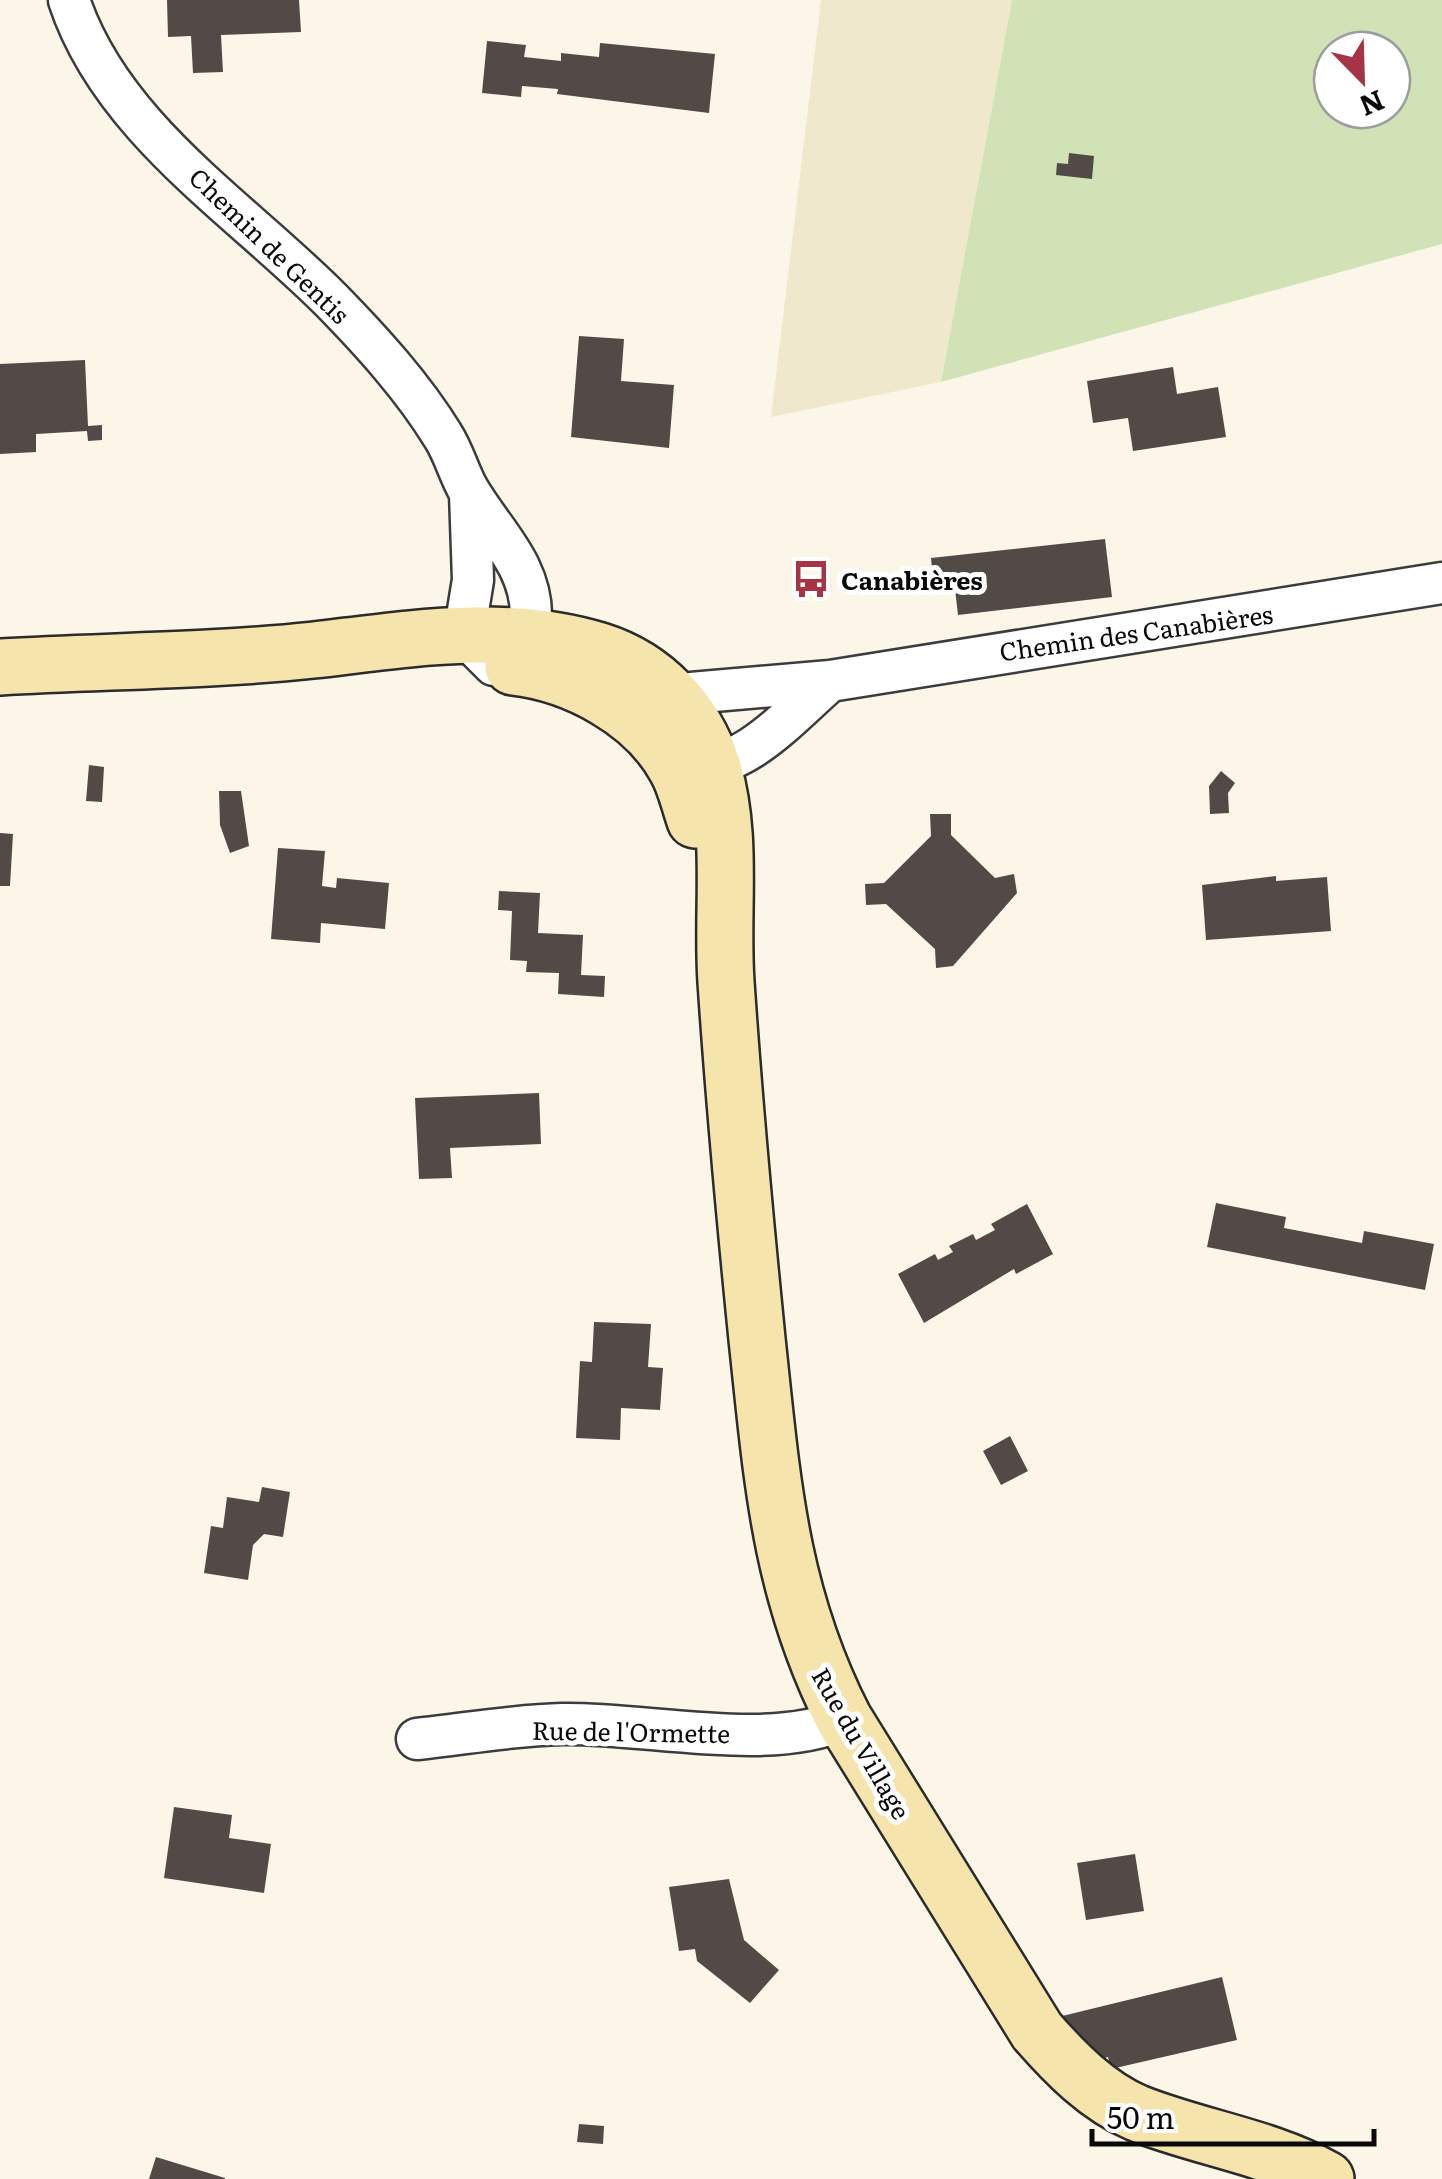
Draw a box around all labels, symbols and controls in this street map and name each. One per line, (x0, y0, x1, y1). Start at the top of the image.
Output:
north arrow (1312, 30, 1412, 130)
text: N (1354, 81, 1392, 129)
street label: Chemin de Gentis (181, 159, 359, 331)
bus stop icon: Canabières (790, 558, 832, 600)
place label: Canabières (841, 561, 983, 598)
street label: Chemin des Canabières (997, 594, 1275, 670)
street label: Rue du Village (804, 1660, 920, 1826)
street label: Rue de l'Ormette (532, 1711, 730, 1751)
scale bar (1092, 2084, 1374, 2146)
text: 50 m (1107, 2094, 1175, 2138)

